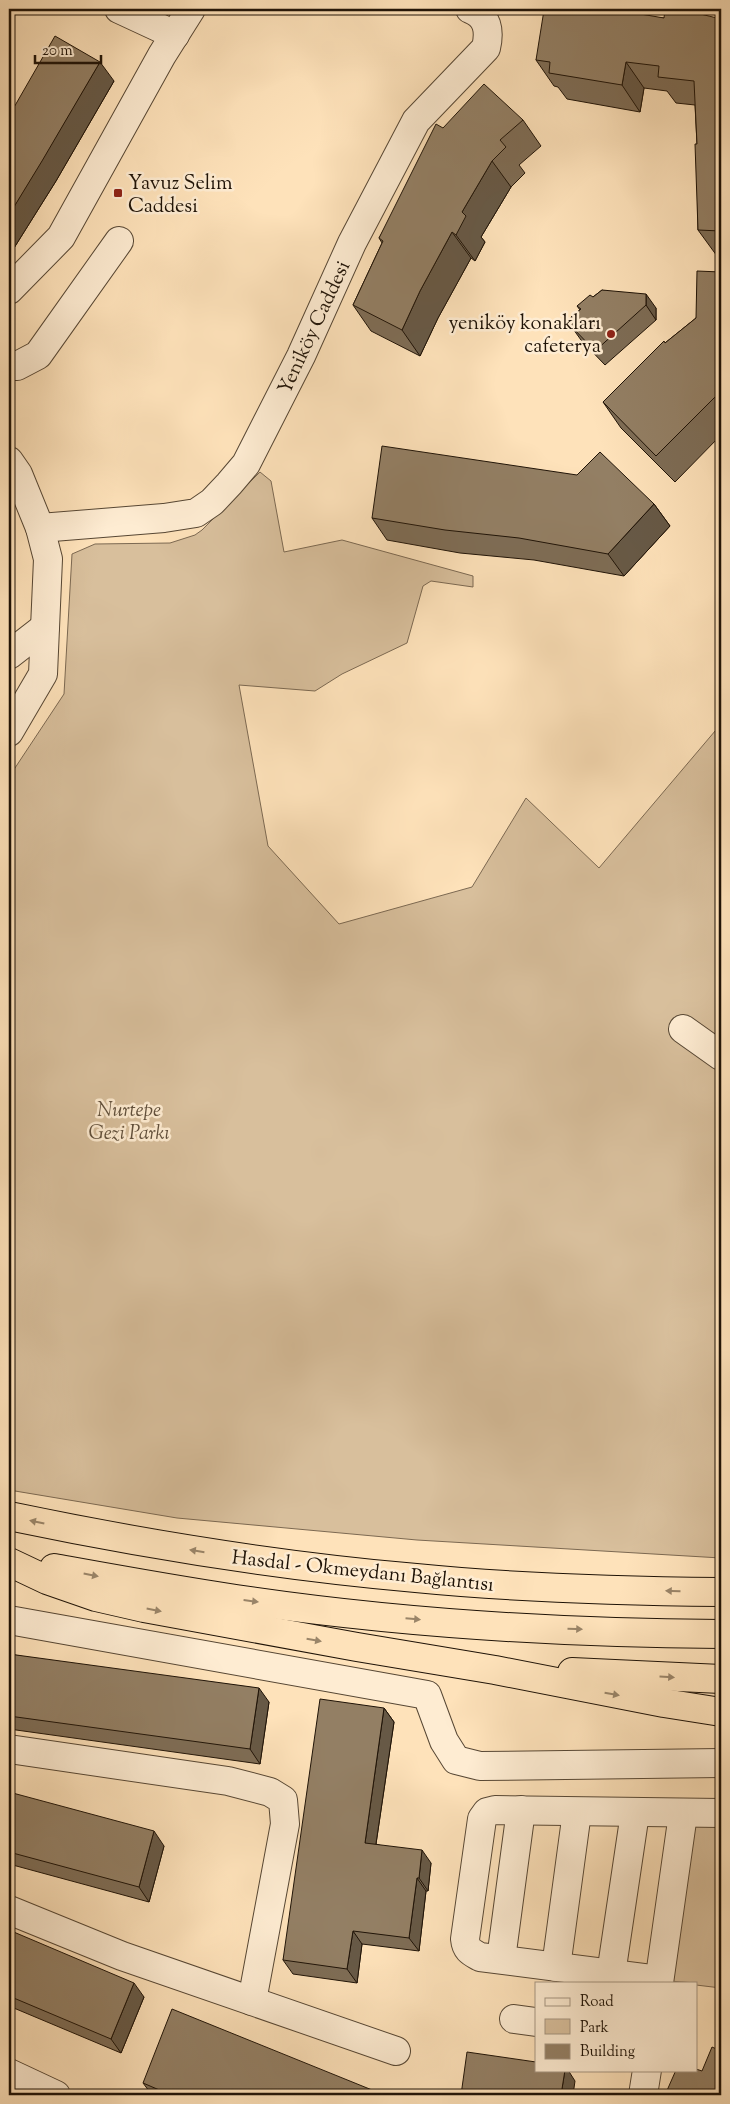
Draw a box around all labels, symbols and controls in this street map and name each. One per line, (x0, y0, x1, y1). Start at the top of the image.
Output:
scale bar (35, 32, 101, 64)
text: 20 m (42, 41, 73, 62)
place label: Yavuz Selim Caddesi (128, 170, 233, 222)
marker: Yavuz Selim Caddesi (112, 187, 124, 199)
street label: Yeniköy Caddesi (272, 256, 359, 399)
place label: yeniköy konakları cafeterya (448, 310, 601, 362)
marker: yeniköy konakları cafeterya (605, 328, 617, 340)
park label: Nurtepe Gezi Parkı (88, 1097, 170, 1149)
one-way arrow (29, 1517, 45, 1525)
street label: Hasdal - Okmeydanı Bağlantısı (230, 1544, 495, 1601)
one-way arrow (189, 1547, 205, 1555)
one-way arrow (83, 1571, 99, 1579)
one-way arrow (664, 1586, 680, 1594)
one-way arrow (243, 1597, 259, 1605)
one-way arrow (147, 1606, 163, 1614)
one-way arrow (405, 1615, 421, 1623)
one-way arrow (567, 1626, 583, 1634)
one-way arrow (307, 1636, 323, 1644)
one-way arrow (659, 1673, 675, 1681)
one-way arrow (604, 1690, 620, 1698)
legend (535, 1982, 698, 2072)
text: Road (580, 1992, 614, 2013)
text: Park (580, 2018, 609, 2039)
text: Building (580, 2042, 635, 2063)

